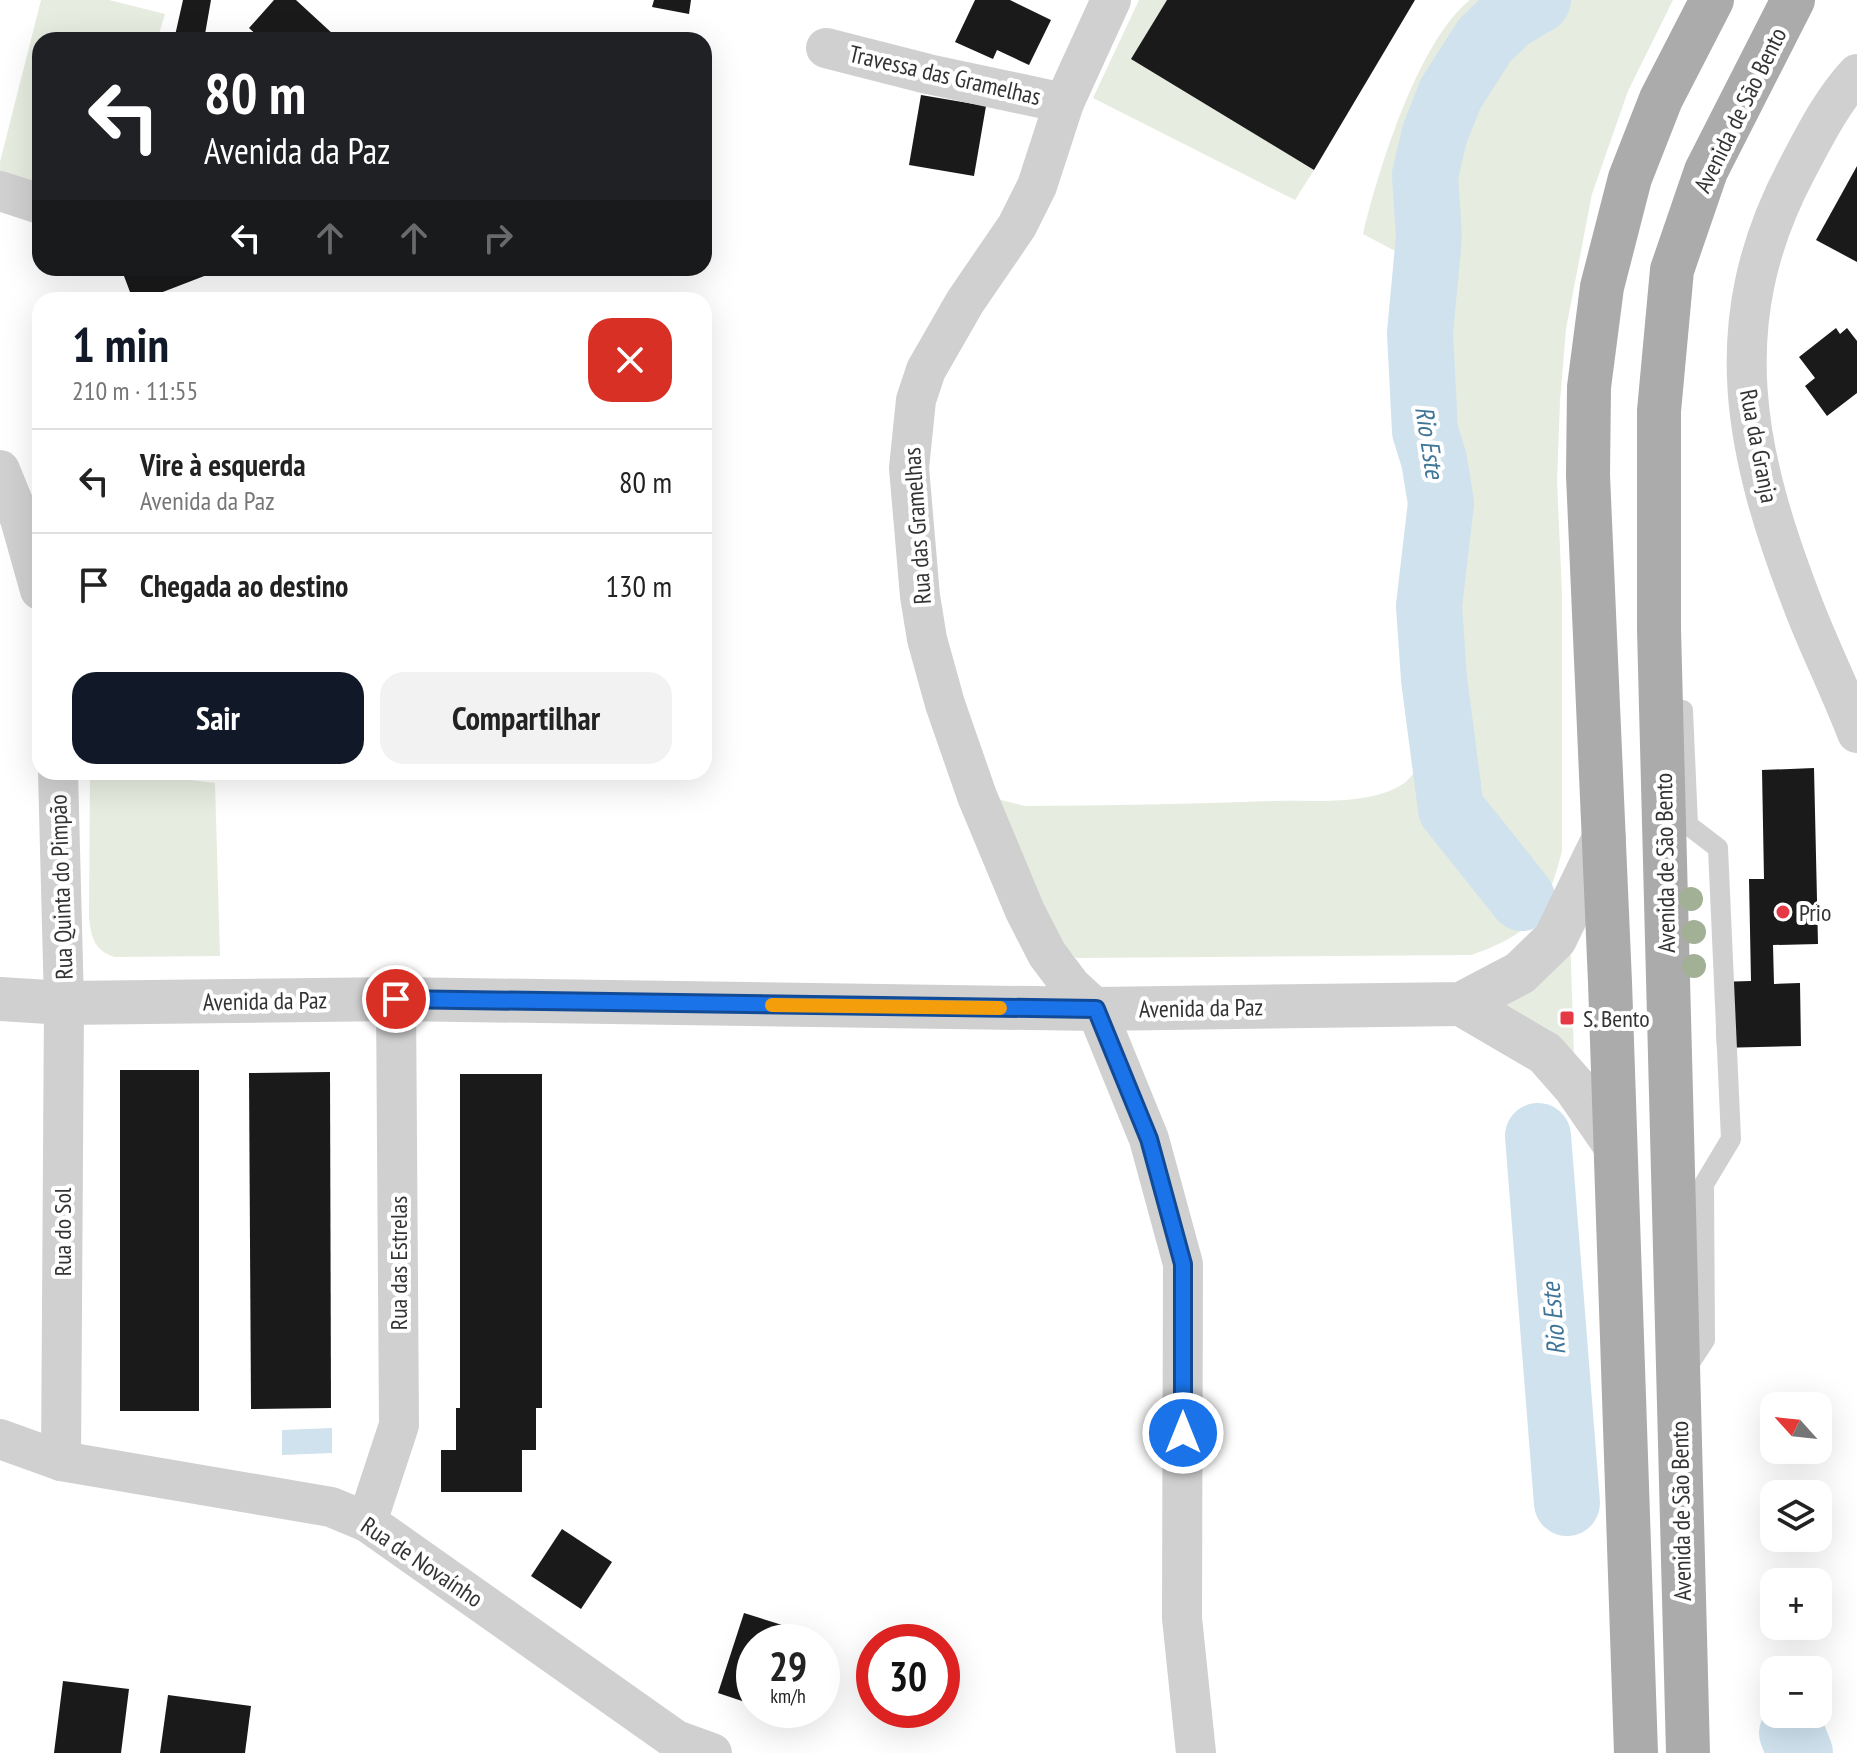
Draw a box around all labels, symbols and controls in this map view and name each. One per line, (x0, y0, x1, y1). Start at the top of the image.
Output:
street label: Avenida de São Bento (1687, 22, 1793, 198)
street label: Travessa das Gramelhas (846, 38, 1044, 112)
text: 80 m (204, 57, 306, 129)
icon: left (72, 64, 176, 168)
text: Avenida da Paz (204, 127, 390, 174)
icon: left (224, 216, 268, 260)
icon: ahead (308, 216, 352, 260)
icon: ahead (392, 216, 436, 260)
icon: right (476, 216, 520, 260)
text: 1 min (72, 313, 169, 375)
button: close (588, 318, 672, 402)
text: 210 m · 11:55 (72, 374, 198, 407)
street label: Rua da Granja (1733, 387, 1785, 505)
water label: Rio Este (1408, 404, 1452, 483)
text: Vire à esquerda (140, 445, 306, 484)
street label: Rua das Gramelhas (896, 447, 938, 605)
icon: left (72, 459, 116, 503)
text: 80 m (619, 462, 672, 501)
text: Avenida da Paz (140, 484, 275, 517)
icon: arrive (72, 563, 116, 607)
text: Chegada ao destino (140, 566, 348, 605)
text: 130 m (606, 566, 672, 605)
button: Sair (72, 672, 364, 764)
button: Compartilhar (380, 672, 672, 764)
street label: Avenida de São Bento (1648, 773, 1682, 953)
street label: Rua Quinta do Pimpão (42, 794, 80, 980)
place label: Prio (1799, 897, 1831, 928)
marker: Prio (1774, 903, 1792, 921)
pin (362, 965, 430, 1033)
icon: arrive (374, 977, 418, 1021)
street label: Avenida da Paz (203, 984, 327, 1018)
street label: Avenida da Paz (1139, 991, 1263, 1025)
place label: S. Bento (1583, 1003, 1650, 1034)
marker: S. Bento (1558, 1009, 1576, 1027)
street label: Rua do Sol (47, 1187, 78, 1276)
street label: Rua das Estrelas (383, 1196, 414, 1330)
water label: Rio Este (1533, 1279, 1573, 1357)
position arrow (1141, 1391, 1225, 1475)
north arrow (1760, 1392, 1832, 1464)
map controls (1760, 1392, 1832, 1728)
street label: Avenida de São Bento (1664, 1421, 1698, 1601)
button: layers (1760, 1480, 1832, 1552)
street label: Rua de Novaínho (355, 1510, 489, 1614)
button: + (1760, 1568, 1832, 1640)
speed limit sign: 30 (856, 1624, 960, 1728)
text: 29 (769, 1640, 807, 1692)
button: − (1760, 1656, 1832, 1728)
text: km/h (770, 1683, 806, 1709)

